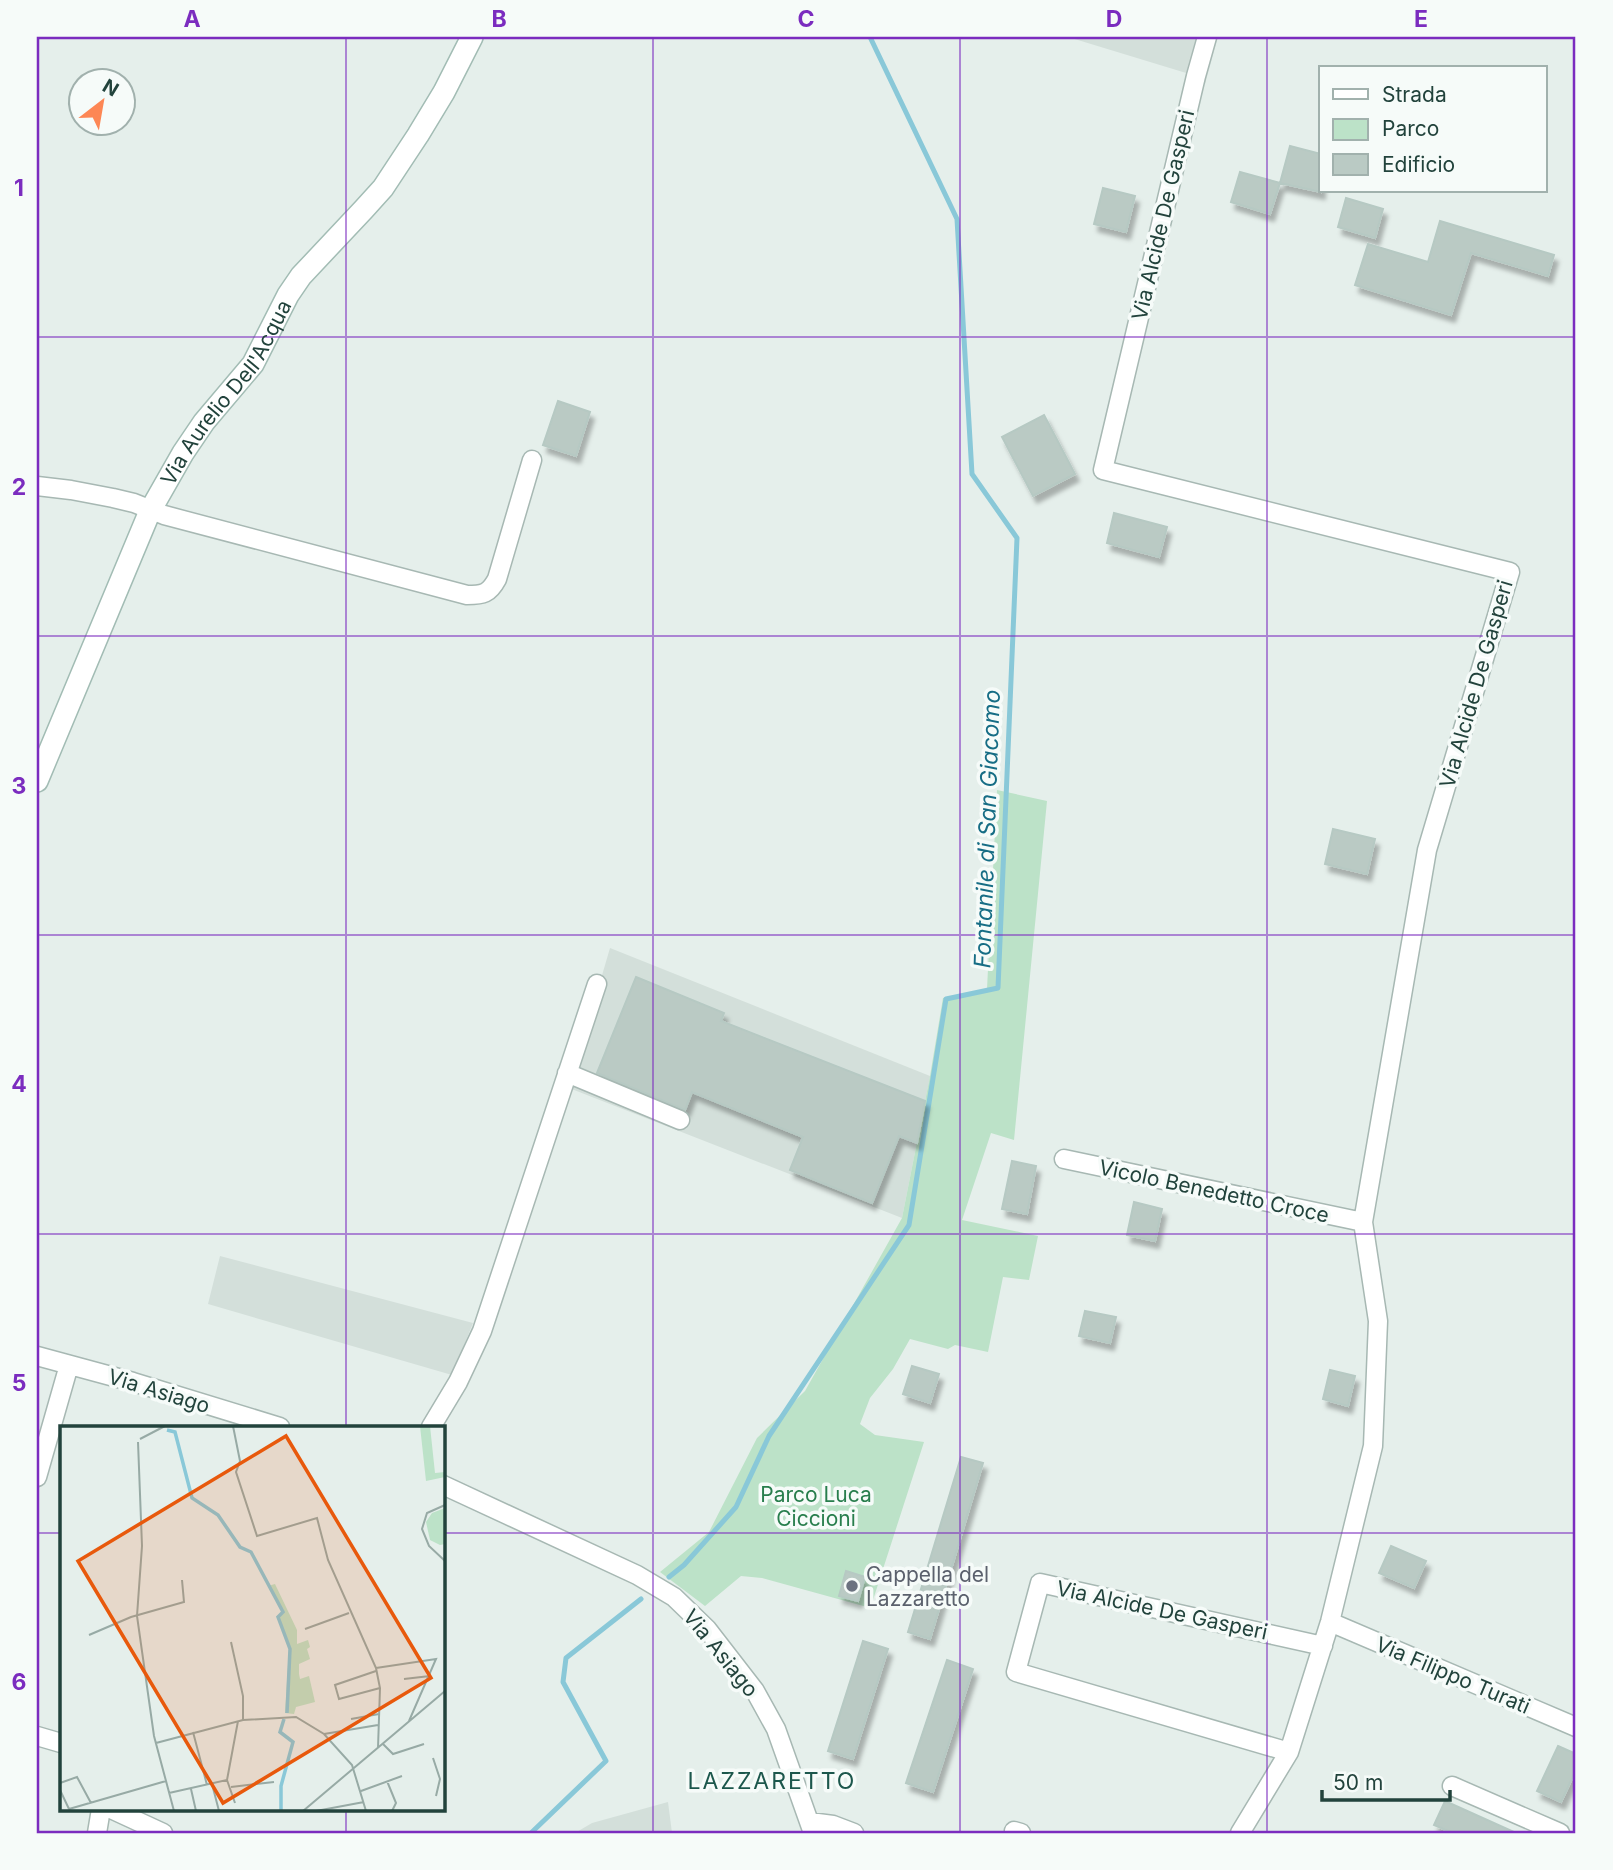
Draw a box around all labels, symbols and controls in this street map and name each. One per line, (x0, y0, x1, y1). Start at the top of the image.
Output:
text: A (183, 5, 201, 33)
text: B (491, 5, 507, 33)
text: C (797, 5, 815, 33)
text: D (1106, 5, 1122, 33)
text: E (1414, 5, 1428, 33)
north arrow (66, 66, 136, 136)
legend (1319, 66, 1546, 192)
text: N (98, 74, 123, 101)
text: Strada (1382, 82, 1447, 107)
street label: Via Alcide De Gasperi (1127, 107, 1199, 323)
text: Parco (1382, 116, 1439, 141)
text: Edificio (1382, 152, 1455, 177)
text: 1 (14, 174, 24, 202)
street label: Via Aurelio Dell'Acqua (155, 295, 296, 489)
text: 2 (12, 473, 26, 501)
street label: Via Alcide De Gasperi (1434, 577, 1518, 791)
water label: Fontanile di San Giacomo (968, 689, 1006, 969)
text: 3 (12, 772, 26, 800)
text: 4 (11, 1070, 27, 1098)
street label: Vicolo Benedetto Croce (1097, 1154, 1331, 1228)
street label: Via Asiago (105, 1364, 213, 1418)
text: 5 (12, 1369, 26, 1397)
inset map (60, 1426, 444, 1811)
park label: Parco Luca Ciccioni (760, 1482, 872, 1531)
place label: Cappella del Lazzaretto (866, 1562, 989, 1611)
street label: Via Alcide De Gasperi (1054, 1575, 1270, 1645)
marker: Cappella del Lazzaretto (844, 1578, 860, 1594)
street label: Via Asiago (678, 1604, 764, 1702)
street label: Via Filippo Turati (1372, 1631, 1534, 1719)
text: 6 (12, 1668, 26, 1696)
scale bar (1322, 1758, 1450, 1802)
district label: LAZZARETTO (688, 1767, 856, 1795)
text: 50 m (1333, 1770, 1383, 1795)

